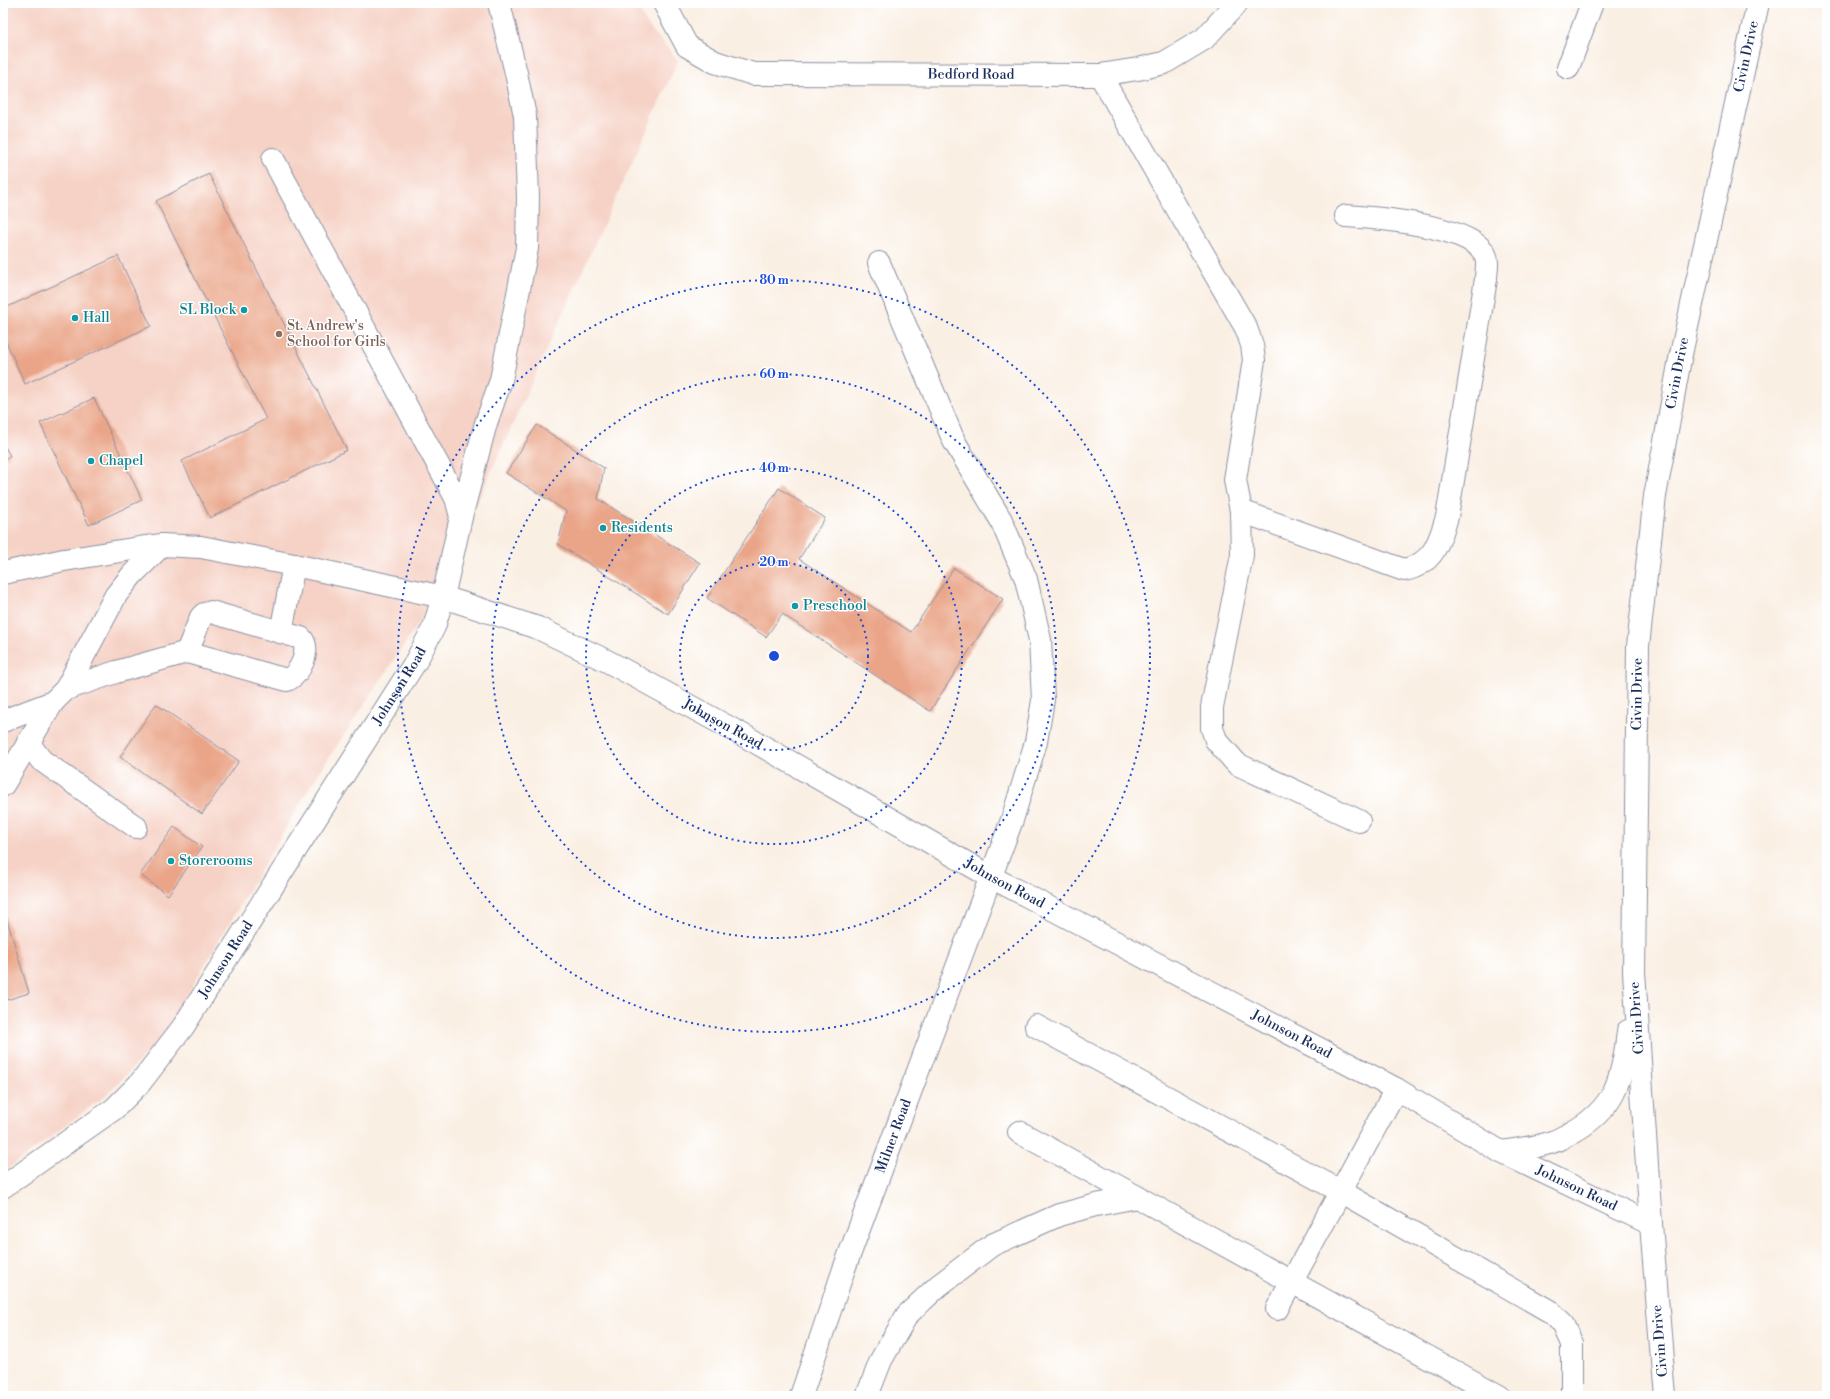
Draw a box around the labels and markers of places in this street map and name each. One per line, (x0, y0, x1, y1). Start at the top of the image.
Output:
place label: SL Block (180, 301, 237, 319)
marker: SL Block (239, 305, 249, 315)
place label: Hall (83, 309, 110, 327)
marker: Hall (70, 313, 80, 323)
place label: St. Andrew's School for Girls (287, 317, 386, 351)
marker: St. Andrew's School for Girls (274, 329, 284, 339)
place label: Chapel (99, 452, 143, 470)
marker: Chapel (86, 456, 96, 466)
place label: Residents (611, 519, 673, 537)
marker: Residents (598, 523, 608, 533)
place label: Preschool (803, 597, 867, 615)
marker: Preschool (790, 601, 800, 611)
centre of rings (767, 649, 781, 663)
place label: Storerooms (179, 852, 253, 870)
marker: Storerooms (166, 856, 176, 866)

